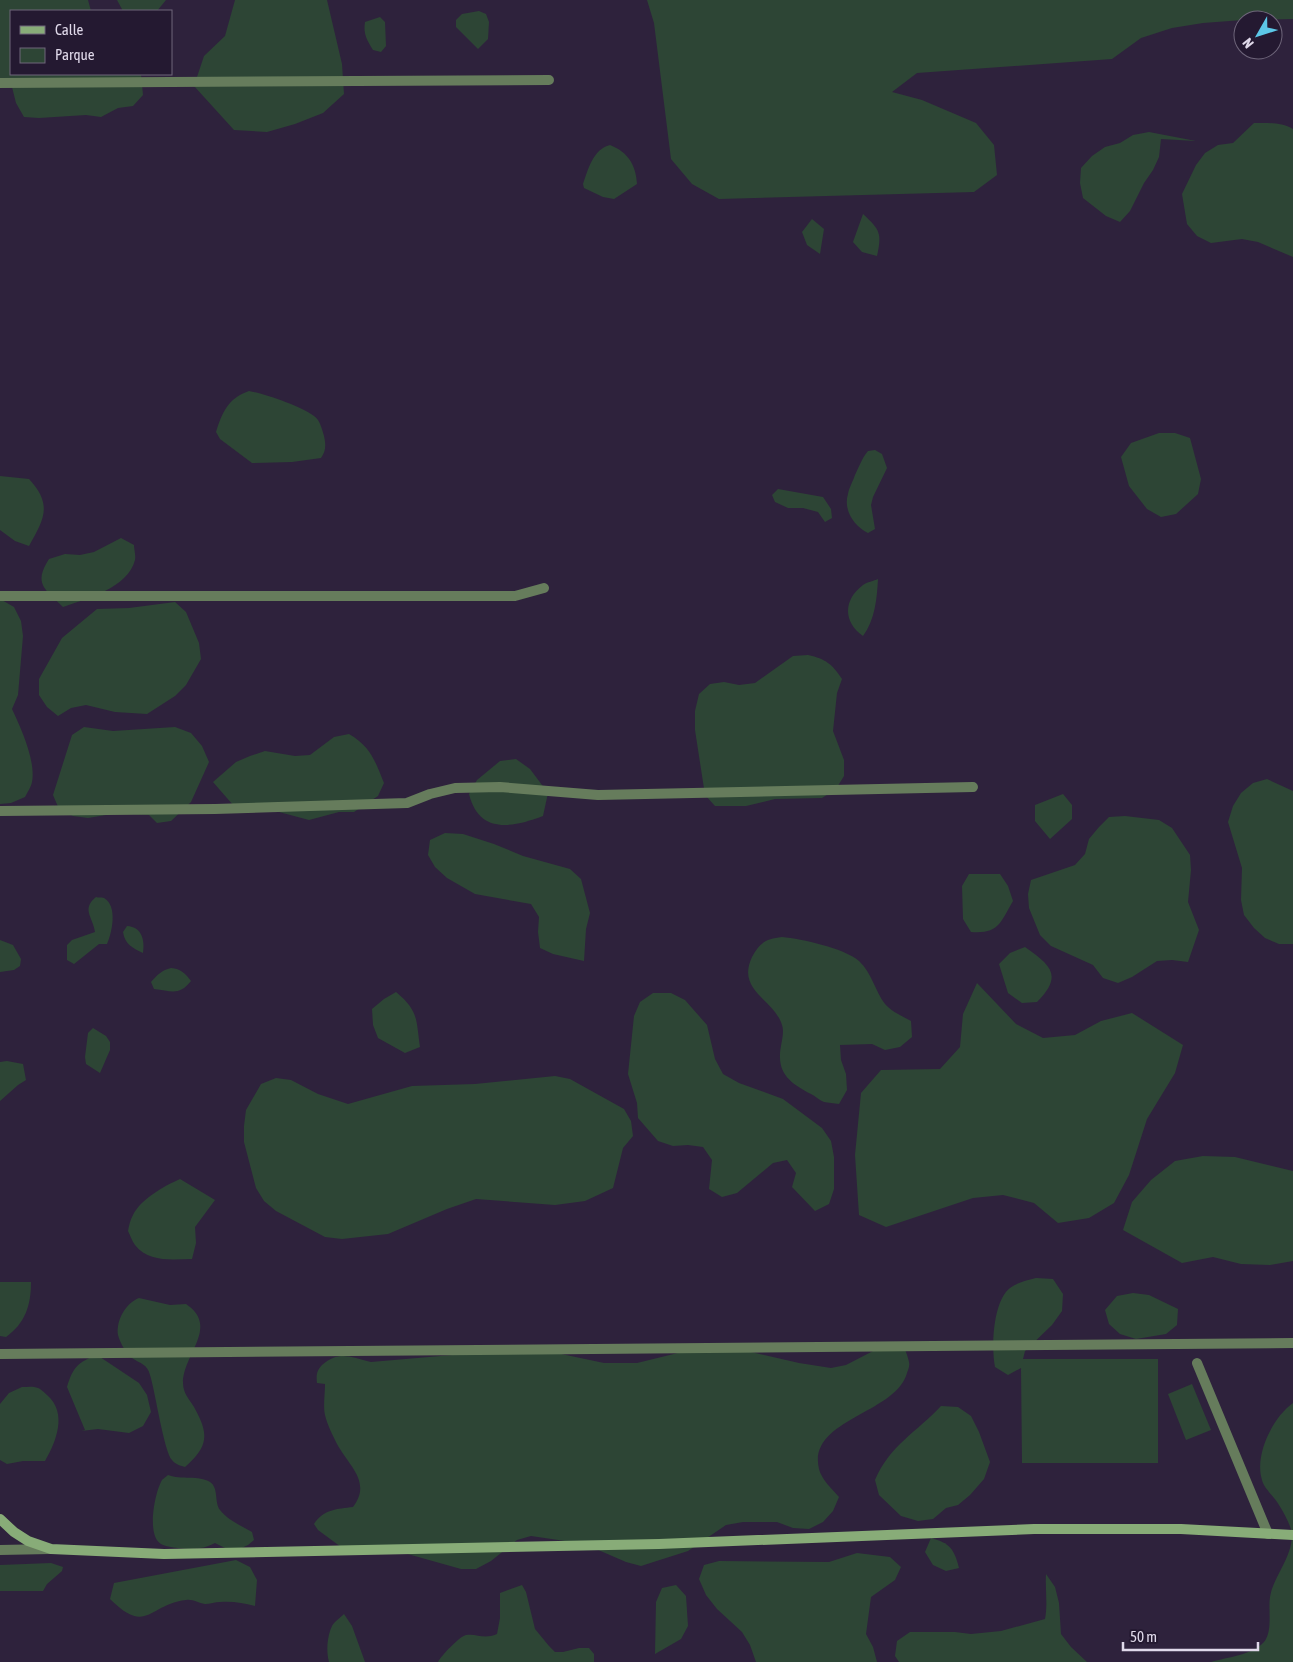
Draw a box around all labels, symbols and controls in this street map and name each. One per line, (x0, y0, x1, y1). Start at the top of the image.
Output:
legend (10, 10, 172, 75)
north arrow (1233, 10, 1283, 60)
text: Calle (55, 21, 84, 38)
text: N (1239, 35, 1257, 51)
text: Parque (55, 46, 95, 63)
scale bar (1123, 1620, 1258, 1652)
text: 50 m (1130, 1628, 1157, 1645)

